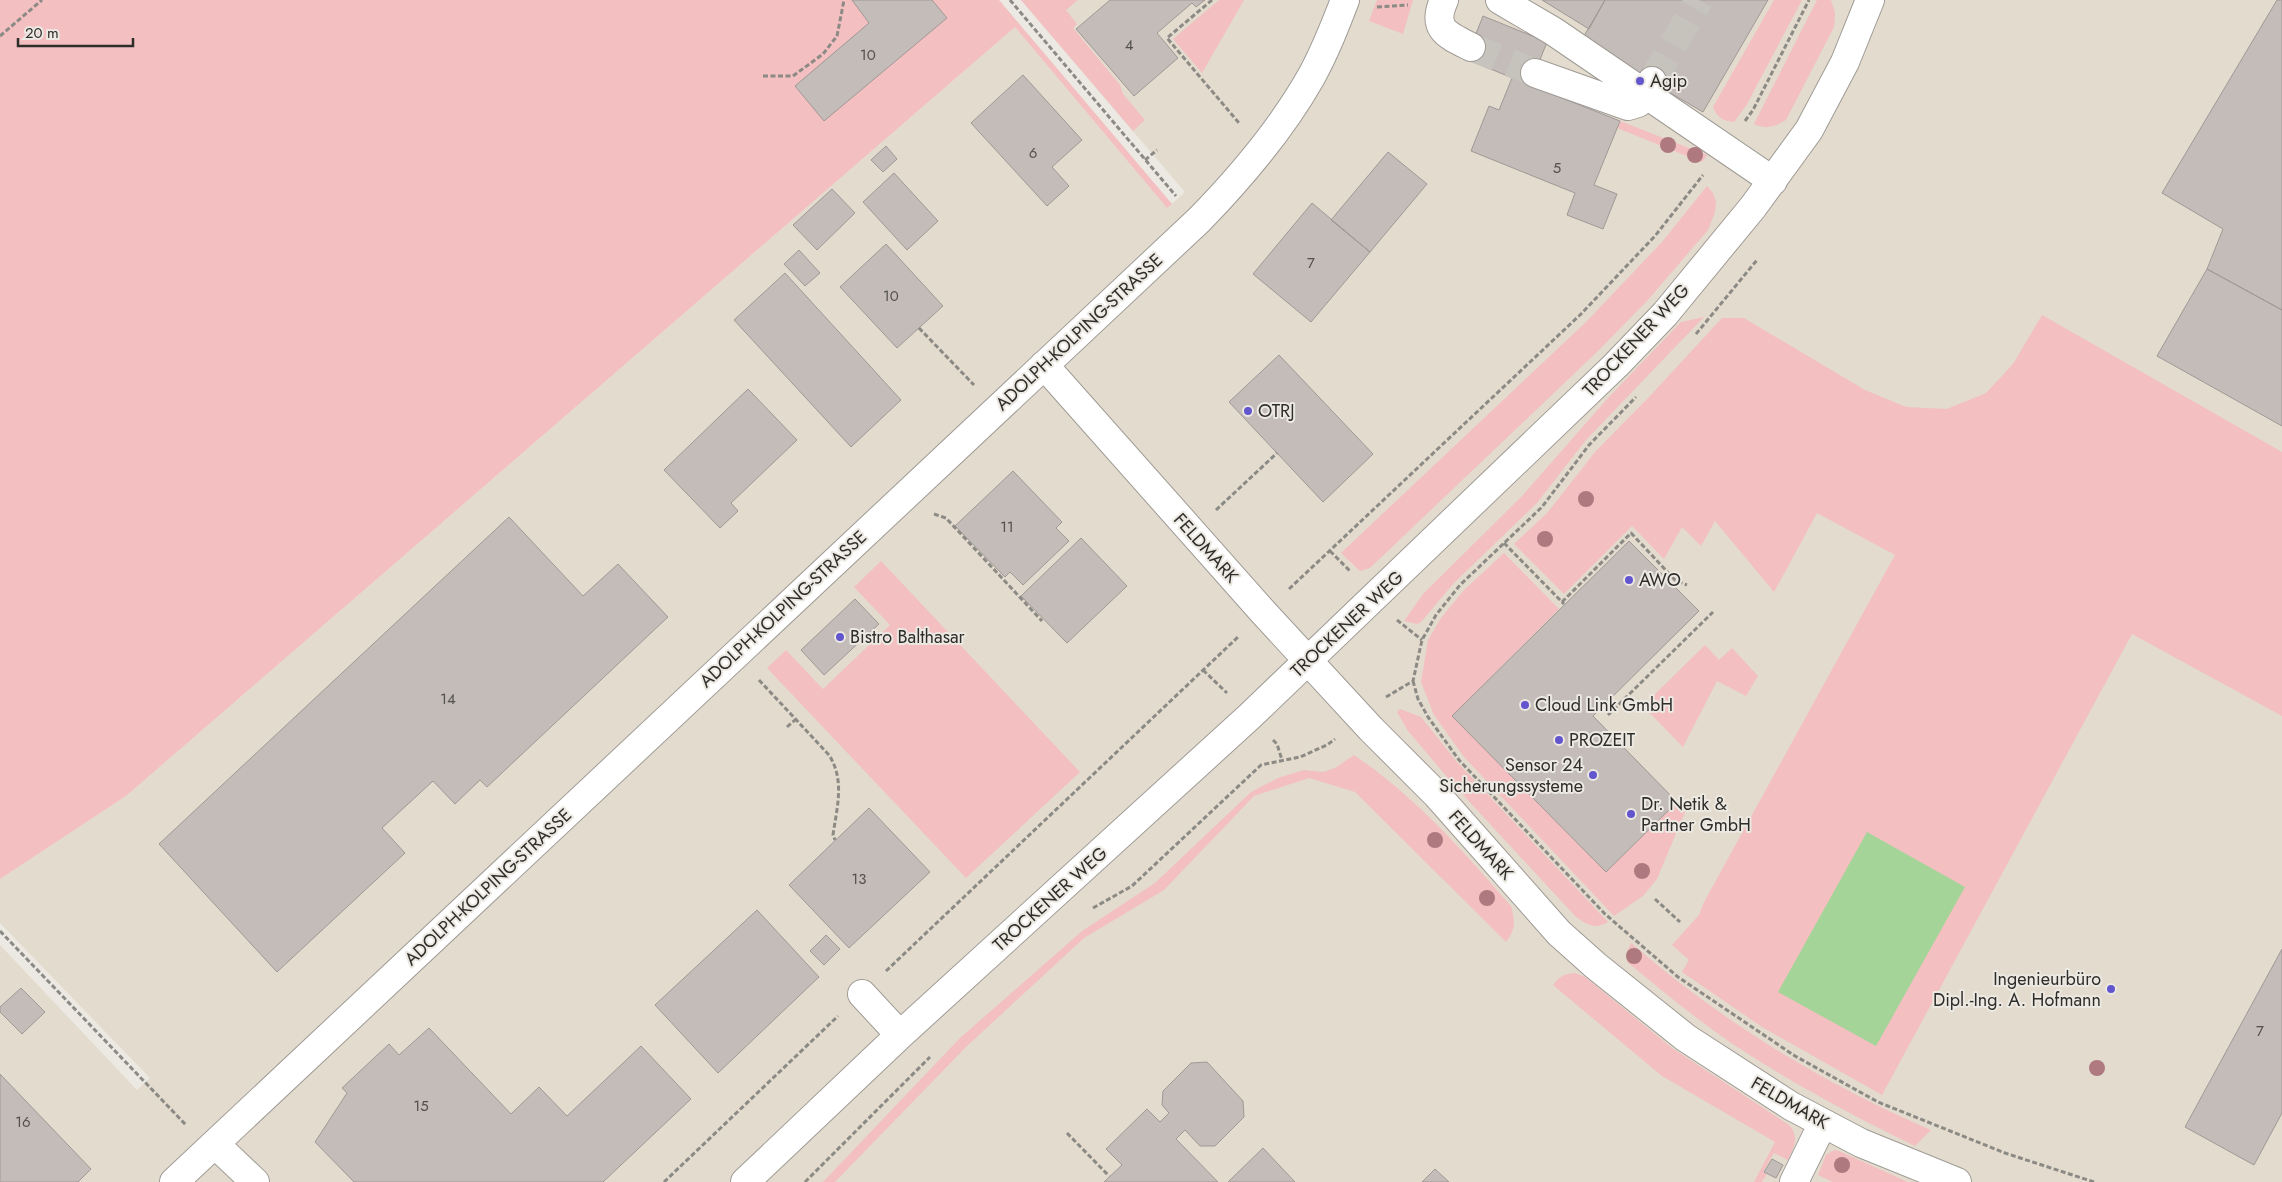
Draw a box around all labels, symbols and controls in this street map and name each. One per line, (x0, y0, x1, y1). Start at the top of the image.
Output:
scale bar (18, 15, 132, 47)
text: 20 m (25, 22, 59, 44)
house number: 4 (1125, 34, 1134, 56)
house number: 10 (860, 44, 876, 66)
place label: Agip (1650, 68, 1687, 94)
marker: Agip (1634, 75, 1646, 87)
house number: 6 (1029, 142, 1037, 164)
house number: 5 (1553, 157, 1561, 179)
street label: ADOLPH-KOLPING-STRASSE (990, 247, 1168, 417)
house number: 7 (1307, 252, 1315, 274)
street label: TROCKENER WEG (1577, 278, 1695, 402)
house number: 10 (883, 285, 899, 307)
place label: OTRJ (1258, 398, 1294, 424)
marker: OTRJ (1242, 405, 1254, 417)
street label: FELDMARK (1168, 507, 1245, 589)
house number: 11 (1000, 516, 1014, 538)
street label: ADOLPH-KOLPING-STRASSE (694, 524, 872, 694)
street label: TROCKENER WEG (1285, 565, 1409, 683)
place label: AWO (1639, 567, 1681, 593)
marker: AWO (1623, 574, 1635, 586)
place label: Bistro Balthasar (850, 624, 966, 650)
marker: Bistro Balthasar (834, 631, 846, 643)
house number: 14 (440, 688, 456, 710)
place label: Cloud Link GmbH (1535, 692, 1673, 718)
marker: Cloud Link GmbH (1519, 699, 1531, 711)
place label: PROZEIT (1569, 727, 1636, 753)
marker: PROZEIT (1553, 734, 1565, 746)
place label: Sensor 24 Sicherungssysteme (1439, 752, 1583, 799)
marker: Sensor 24 Sicherungssysteme (1587, 769, 1599, 781)
place label: Dr. Netik & Partner GmbH (1641, 791, 1751, 838)
street label: ADOLPH-KOLPING-STRASSE (399, 802, 577, 972)
street label: FELDMARK (1443, 804, 1520, 886)
marker: Dr. Netik & Partner GmbH (1625, 808, 1637, 820)
street label: TROCKENER WEG (987, 840, 1113, 958)
house number: 13 (852, 868, 866, 890)
place label: Ingenieurbüro Dipl.-Ing. A. Hofmann (1933, 966, 2101, 1013)
marker: Ingenieurbüro Dipl.-Ing. A. Hofmann (2105, 983, 2117, 995)
house number: 7 (2256, 1020, 2264, 1042)
street label: FELDMARK (1746, 1070, 1834, 1136)
house number: 15 (413, 1095, 429, 1117)
house number: 16 (15, 1111, 31, 1133)

